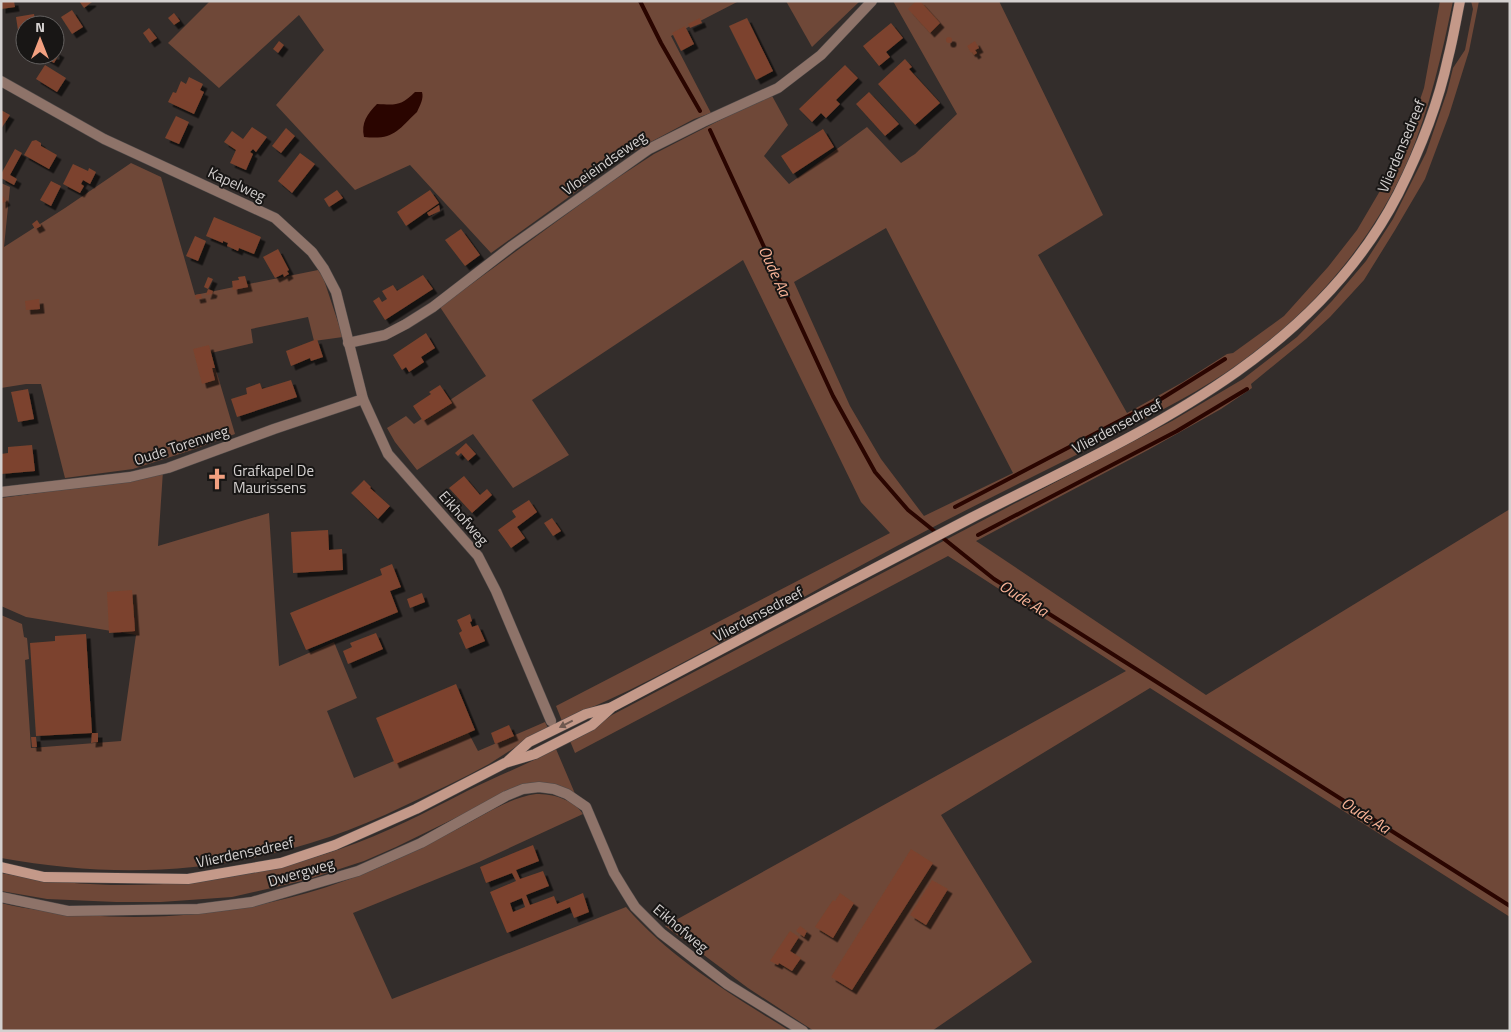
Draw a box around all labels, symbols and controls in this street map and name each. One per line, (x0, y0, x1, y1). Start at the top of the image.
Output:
north arrow (15, 15, 65, 65)
text: N (35, 16, 45, 37)
street label: Vlierdensedreef (1371, 96, 1431, 196)
street label: Vloeieindseweg (557, 125, 651, 201)
street label: Kapelweg (204, 161, 270, 208)
water label: Oude Aa (753, 242, 798, 301)
street label: Vlierdensedreef (1068, 393, 1166, 459)
street label: Oude Torenweg (131, 419, 232, 471)
place label: Grafkapel De Maurissens (233, 459, 314, 499)
church icon: Grafkapel De Maurissens (204, 466, 230, 492)
street label: Eikhofweg (434, 485, 495, 551)
water label: Oude Aa (995, 574, 1054, 623)
street label: Vlierdensedreef (709, 581, 807, 647)
one-way arrow (559, 720, 573, 728)
water label: Oude Aa (1337, 791, 1396, 840)
street label: Vlierdensedreef (194, 830, 296, 874)
street label: Dwergweg (265, 851, 337, 892)
street label: Eikhofweg (648, 898, 714, 958)

